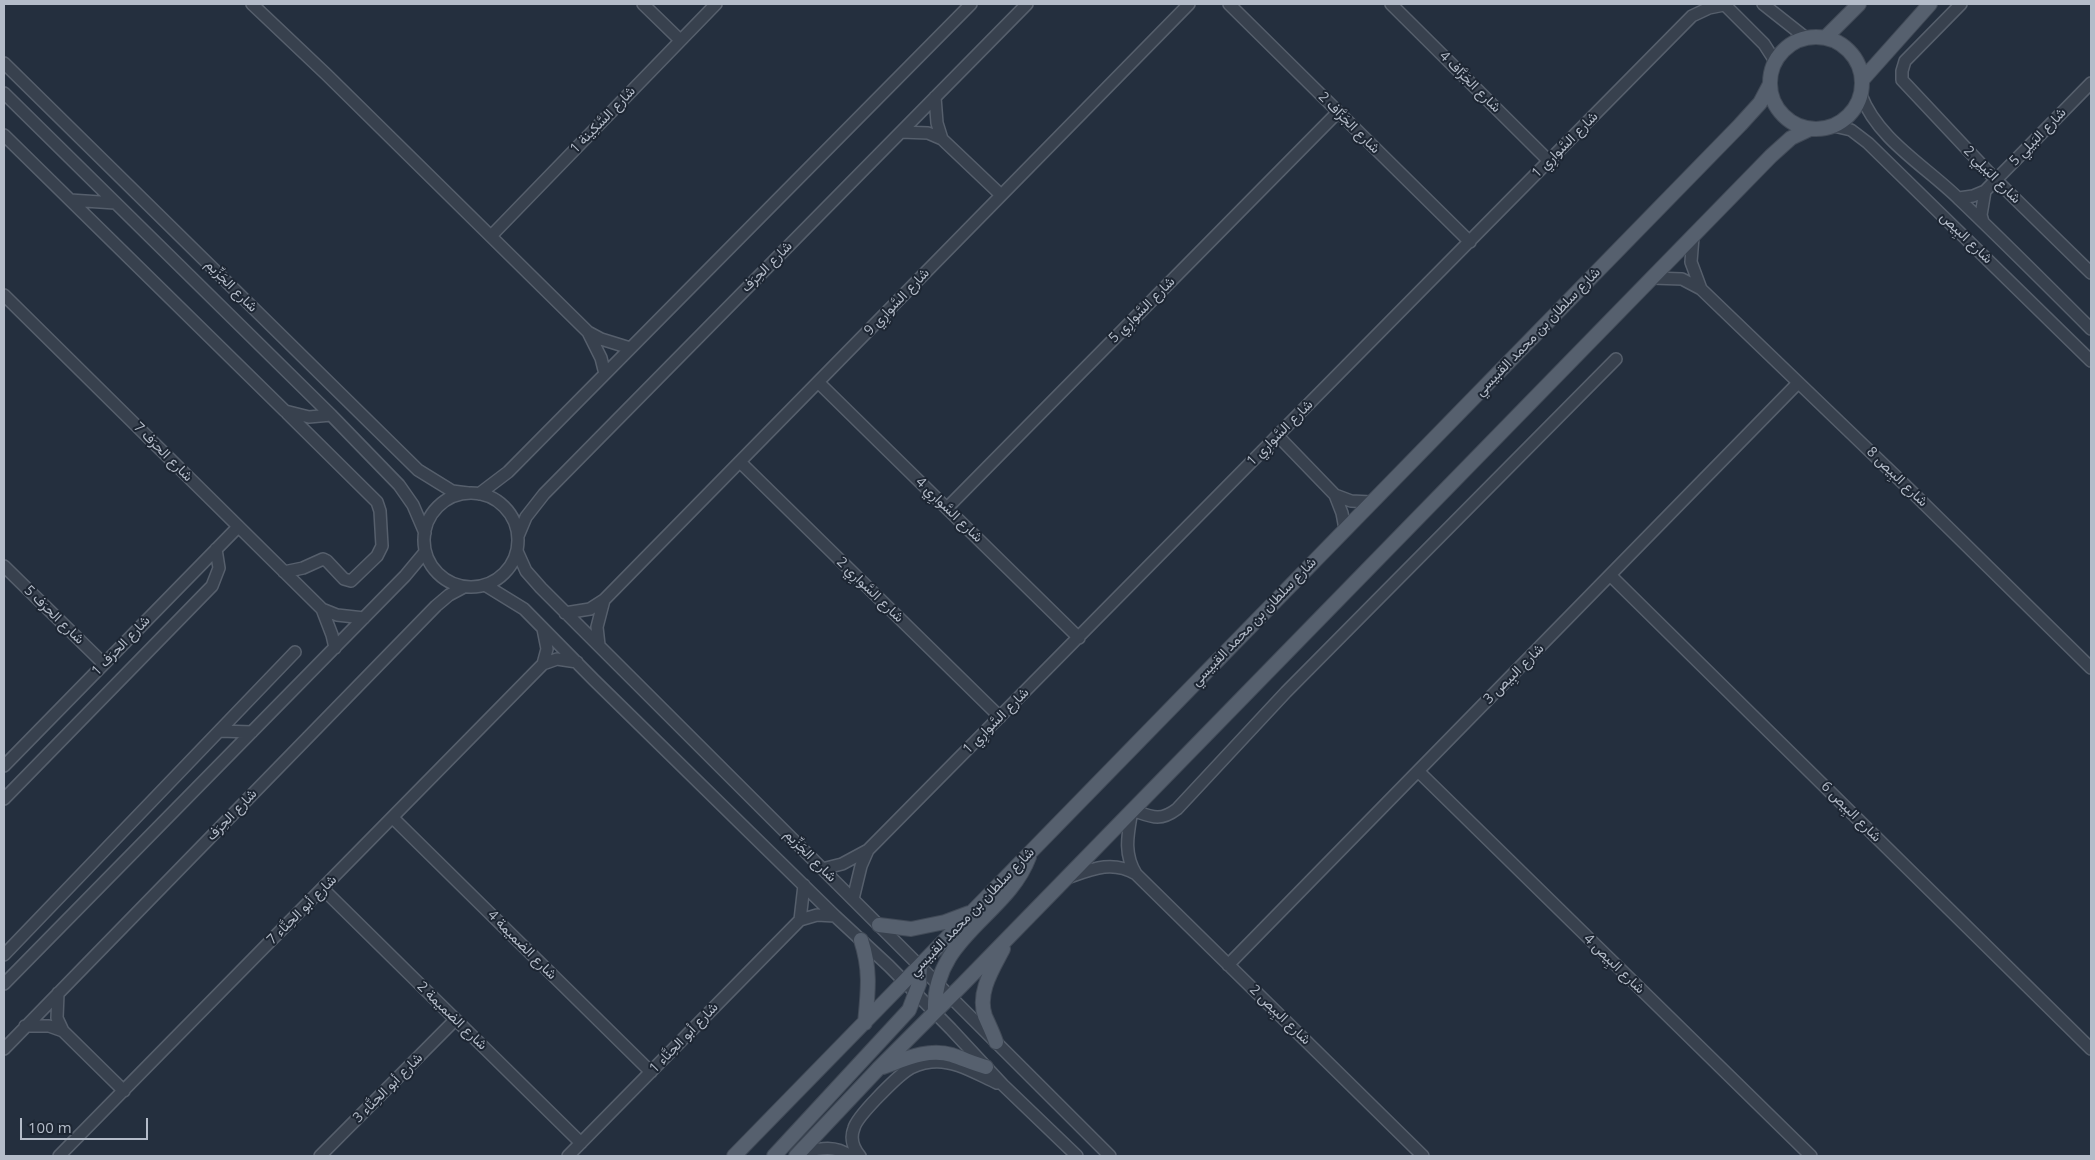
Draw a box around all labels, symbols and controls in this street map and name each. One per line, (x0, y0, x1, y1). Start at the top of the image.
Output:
street label: شارع الجَزَّاف 4 (1436, 48, 1504, 116)
street label: شارع السَّكِينة 1 (567, 83, 639, 157)
street label: شارع الجَزَّاف 2 (1315, 89, 1383, 157)
street label: شارع البَيلِي 5 (2006, 104, 2070, 170)
street label: شارع السَّوارِي 1 (1528, 108, 1602, 182)
street label: شارع البَيلِي 2 (1960, 143, 2024, 207)
street label: شارع البِيص (1936, 209, 1996, 267)
street label: شارع الحِرَف (738, 238, 796, 296)
street label: شارع الجَزِّيم (201, 256, 261, 316)
street label: شارع سلطان بن محمد القبيسي (1472, 264, 1604, 400)
street label: شارع السَّوارِي 9 (861, 265, 933, 339)
street label: شارع السَّوارِي 5 (1105, 273, 1179, 347)
street label: شارع السَّوارِي 1 (1243, 396, 1317, 470)
street label: شارع الحرَف 7 (130, 419, 196, 485)
street label: شارع البِيص 8 (1863, 444, 1931, 510)
street label: شارع السَّوارِي 4 (912, 474, 986, 546)
street label: شارع السَّوارِي 2 (833, 554, 907, 626)
street label: شارع سلطان بن محمد القبيسي (1188, 554, 1320, 690)
street label: شارع الحرَف 5 (21, 582, 87, 648)
street label: شارع الحرَف 1 (88, 613, 154, 679)
street label: شارع البِيص 3 (1480, 640, 1548, 708)
street label: شارع السَّوارِي 1 (959, 684, 1033, 758)
street label: شارع البِيص 6 (1817, 778, 1885, 846)
street label: شارع الحِرَف (203, 786, 261, 844)
street label: شارع الجَزِّيم (780, 826, 840, 886)
street label: شارع سلطان بن محمد القبيسي (906, 844, 1038, 980)
street label: شارع أبو الحِنَّاء 7 (264, 872, 340, 948)
street label: شارع الضميمة 4 (484, 907, 560, 983)
street label: شارع البِيص 4 (1580, 931, 1648, 997)
street label: شارع الضميمة 2 (413, 978, 491, 1054)
street label: شارع البِيص 2 (1246, 982, 1314, 1048)
street label: شارع أبو الحِنَّاء 1 (646, 999, 722, 1077)
street label: شارع أبو الحِنَّاء 3 (350, 1050, 426, 1126)
scale bar (22, 1108, 150, 1140)
text: 100 m (28, 1117, 72, 1137)

